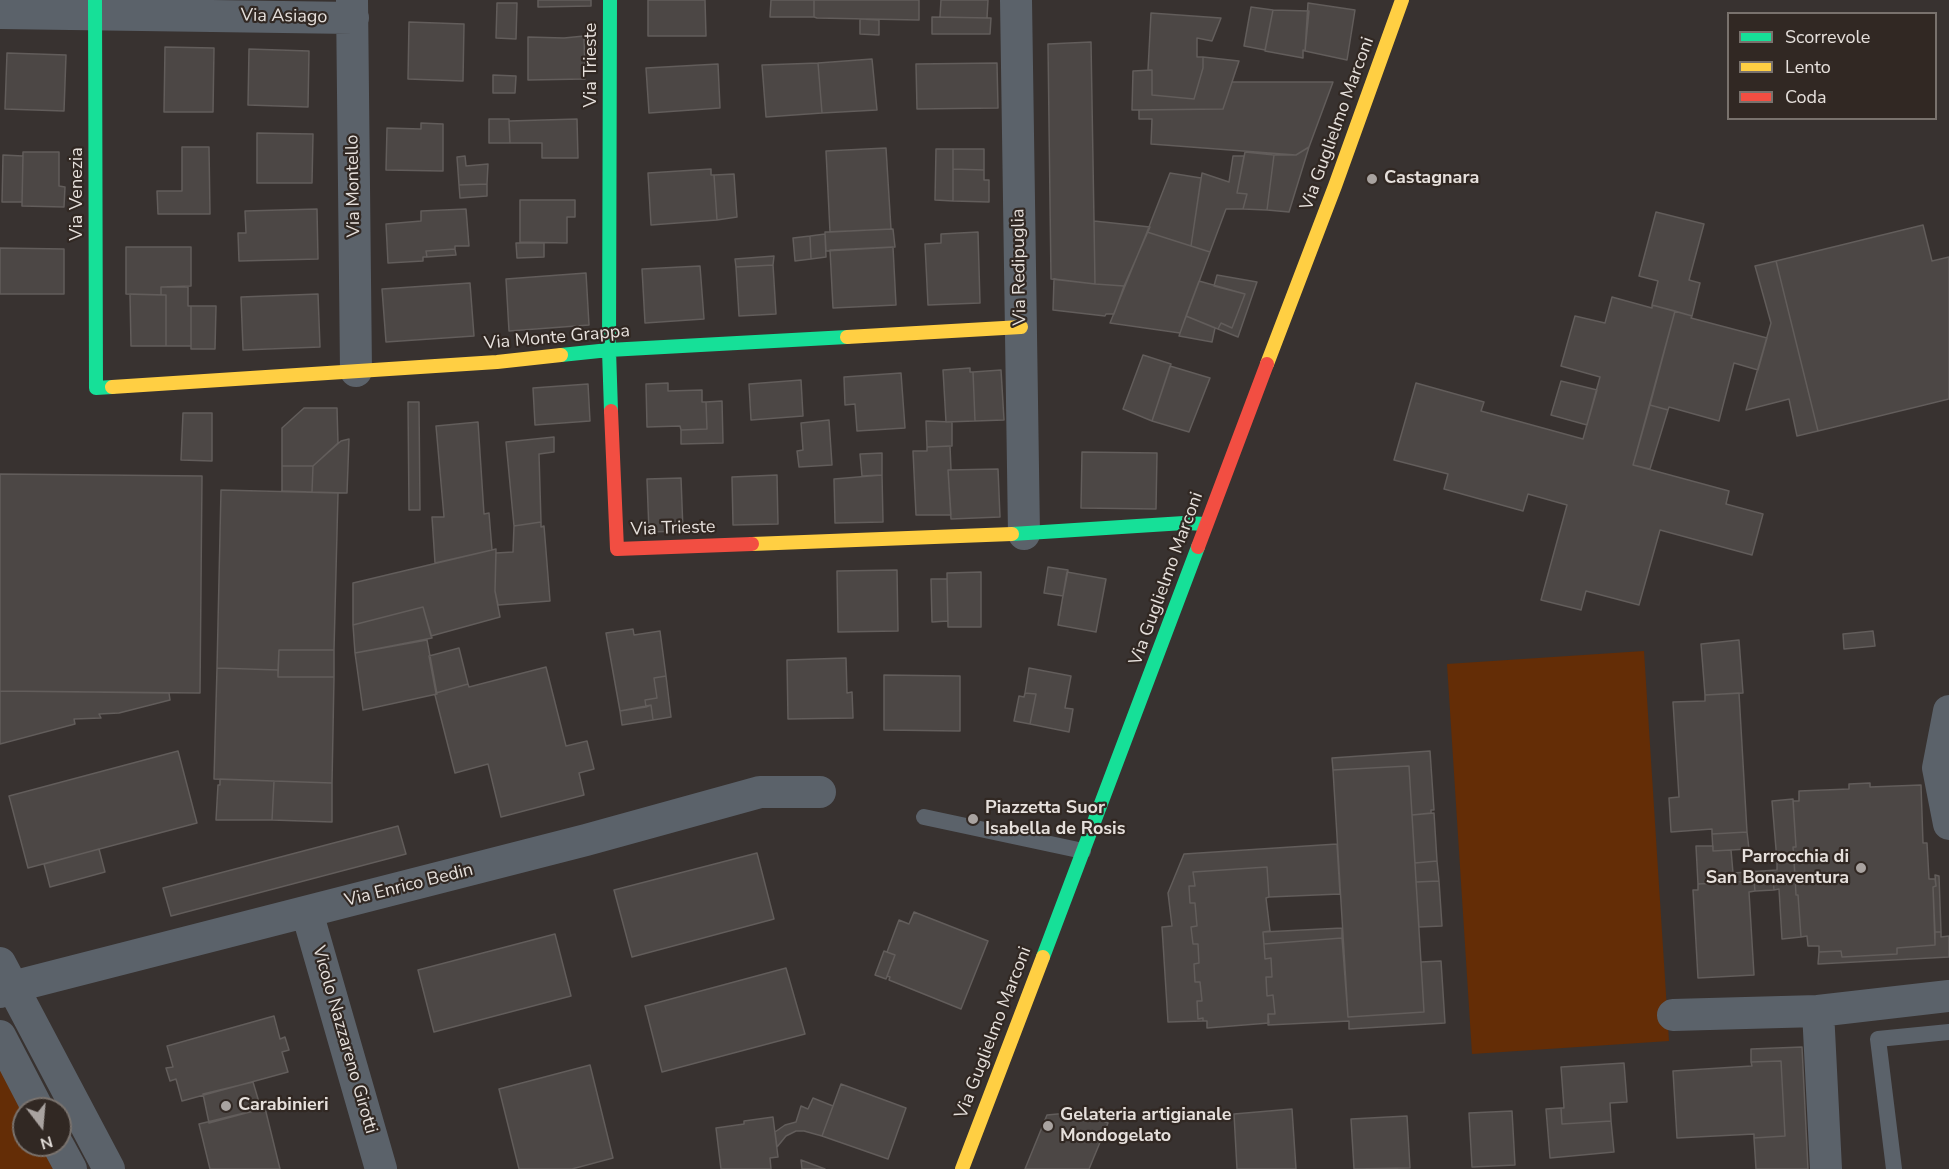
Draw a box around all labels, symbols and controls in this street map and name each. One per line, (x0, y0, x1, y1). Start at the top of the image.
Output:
street label: Via Asiago (240, 5, 328, 29)
legend (1727, 12, 1937, 120)
street label: Via Trieste (581, 23, 603, 107)
text: Scorrevole (1785, 25, 1870, 49)
street label: Via Guglielmo Marconi (1297, 34, 1379, 214)
text: Lento (1785, 55, 1831, 79)
text: Coda (1785, 85, 1827, 109)
street label: Via Montello (342, 134, 366, 238)
street label: Via Venezia (67, 147, 89, 241)
place label: Castagnara (1384, 168, 1479, 190)
marker: Castagnara (1365, 172, 1379, 186)
street label: Via Redipuglia (1008, 208, 1032, 326)
street label: Via Monte Grappa (483, 321, 631, 355)
street label: Via Guglielmo Marconi (1126, 489, 1208, 669)
street label: Via Trieste (630, 517, 716, 541)
place label: Piazzetta Suor Isabella de Rosis (985, 798, 1125, 840)
marker: Piazzetta Suor Isabella de Rosis (966, 812, 980, 826)
place label: Parrocchia di San Bonaventura (1706, 847, 1849, 890)
street label: Via Enrico Bedin (343, 860, 475, 912)
marker: Parrocchia di San Bonaventura (1854, 861, 1868, 875)
street label: Vicolo Nazzareno Girotti (307, 944, 381, 1136)
street label: Via Guglielmo Marconi (951, 944, 1037, 1122)
place label: Carabinieri (238, 1095, 328, 1117)
north arrow (12, 1097, 72, 1157)
marker: Carabinieri (219, 1099, 233, 1113)
place label: Gelateria artigianale Mondogelato (1060, 1105, 1232, 1148)
marker: Gelateria artigianale Mondogelato (1041, 1119, 1055, 1133)
text: N (38, 1130, 55, 1155)

